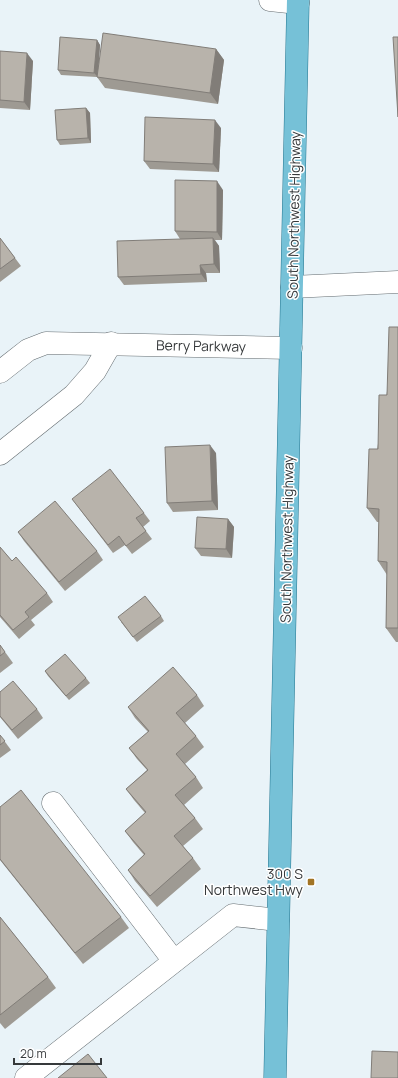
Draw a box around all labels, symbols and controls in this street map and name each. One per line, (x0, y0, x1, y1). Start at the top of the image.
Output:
street label: South Northwest Highway (283, 130, 304, 299)
street label: Berry Parkway (156, 335, 247, 356)
street label: South Northwest Highway (276, 454, 297, 623)
place label: 300 S Northwest Hwy (204, 864, 304, 899)
marker: 300 S Northwest Hwy (306, 877, 316, 887)
scale bar (14, 1040, 101, 1066)
text: 20 m (20, 1045, 47, 1062)

